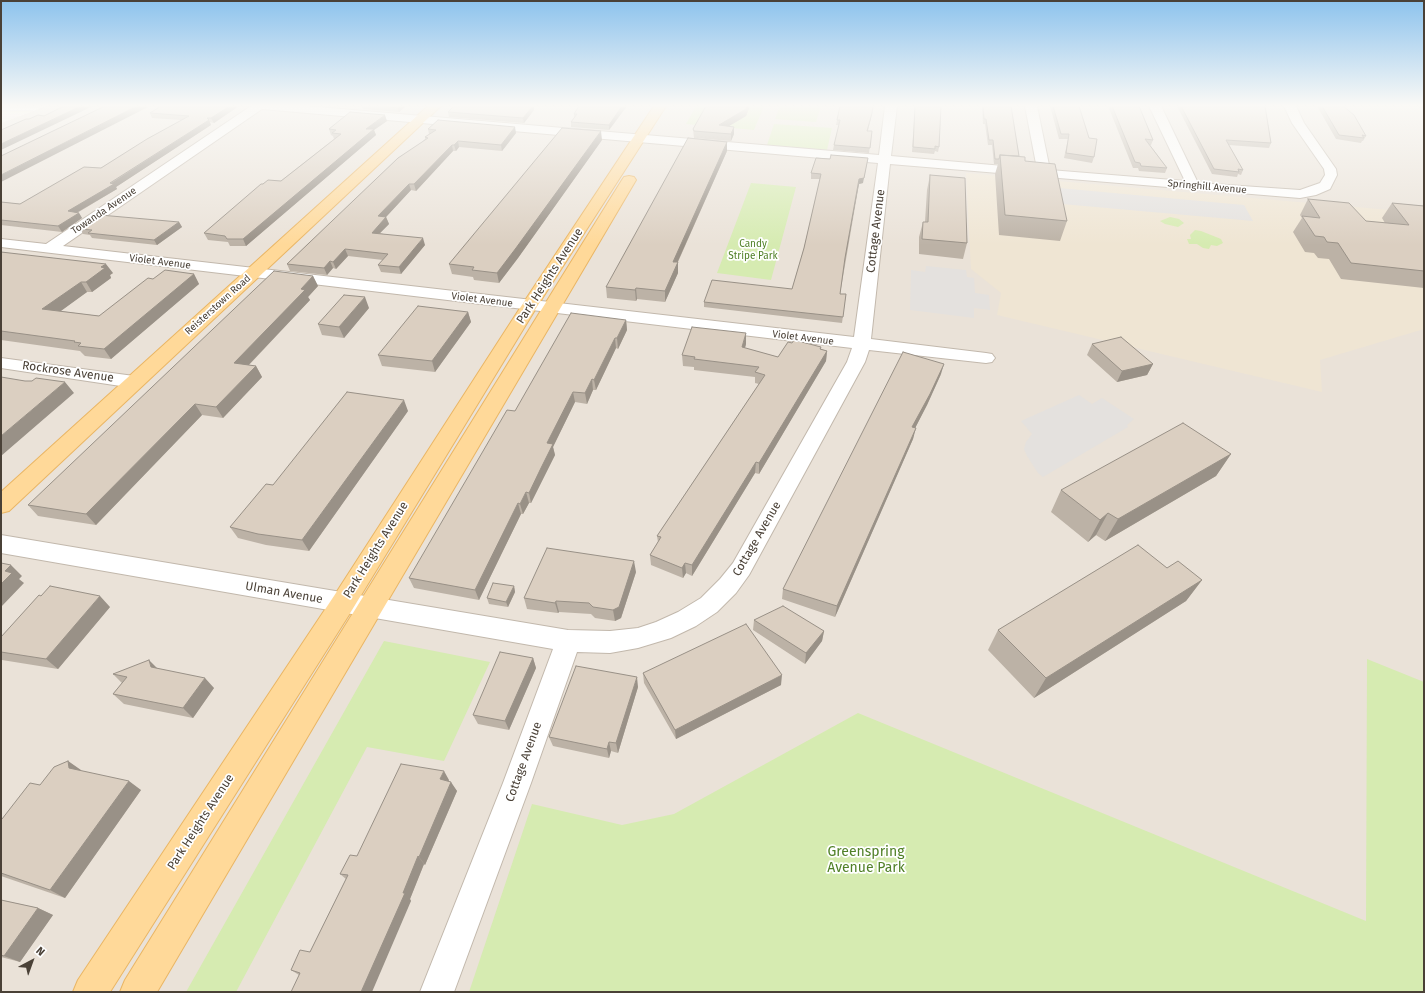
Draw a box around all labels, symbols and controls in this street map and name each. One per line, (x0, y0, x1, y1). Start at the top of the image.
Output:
street label: Springhill Avenue (1167, 178, 1247, 196)
street label: Towanda Avenue (69, 185, 139, 237)
street label: Cottage Avenue (864, 188, 888, 274)
street label: Park Heights Avenue (514, 225, 586, 327)
park label: Candy Stripe Park (728, 238, 778, 262)
street label: Violet Avenue (128, 252, 192, 272)
street label: Reisterstown Road (183, 272, 253, 338)
street label: Violet Avenue (450, 290, 514, 310)
street label: Violet Avenue (771, 328, 835, 348)
street label: Rockrose Avenue (21, 358, 115, 386)
street label: Park Heights Avenue (340, 499, 412, 601)
street label: Cottage Avenue (730, 499, 784, 579)
street label: Ulman Avenue (244, 579, 324, 607)
street label: Cottage Avenue (503, 720, 545, 804)
street label: Park Heights Avenue (165, 771, 237, 873)
park label: Greenspring Avenue Park (827, 844, 905, 876)
north arrow (12, 941, 52, 981)
text: N (33, 944, 47, 959)

